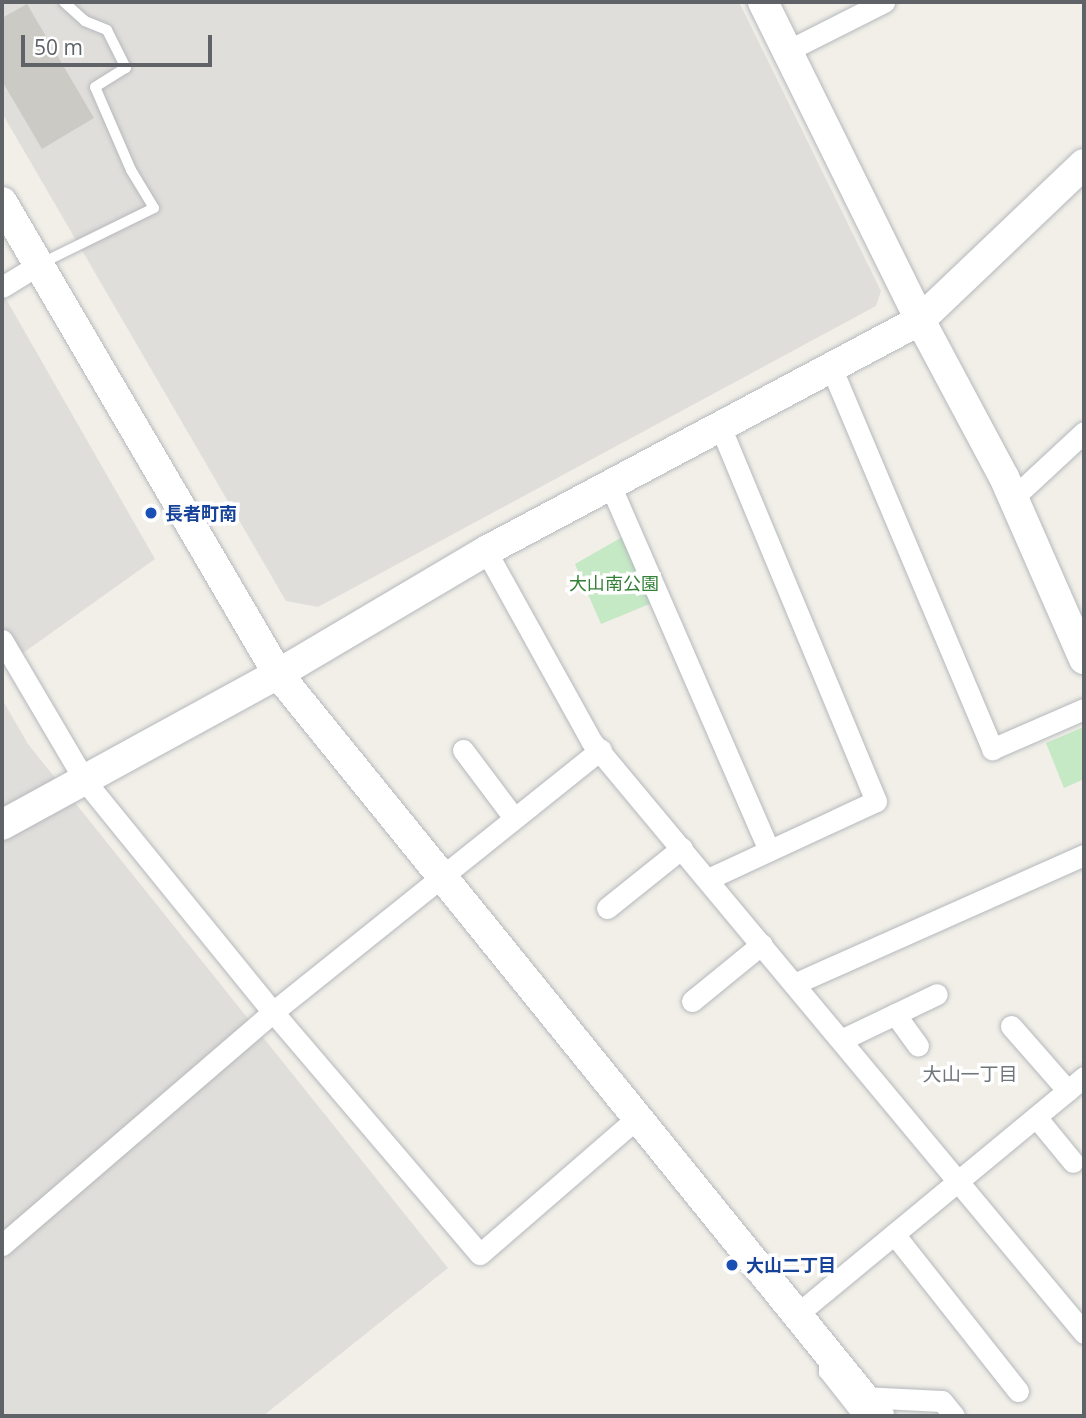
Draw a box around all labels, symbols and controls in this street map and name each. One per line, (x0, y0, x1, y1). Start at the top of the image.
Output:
scale bar (24, 21, 215, 65)
text: 50 m (34, 33, 83, 61)
place label: 長者町南 (165, 502, 237, 524)
marker: 長者町南 (143, 505, 159, 521)
park label: 大山南公園 (569, 572, 659, 594)
district label: 大山一丁目 (923, 1064, 1017, 1086)
place label: 大山二丁目 (746, 1254, 836, 1276)
marker: 大山二丁目 (724, 1257, 740, 1273)

